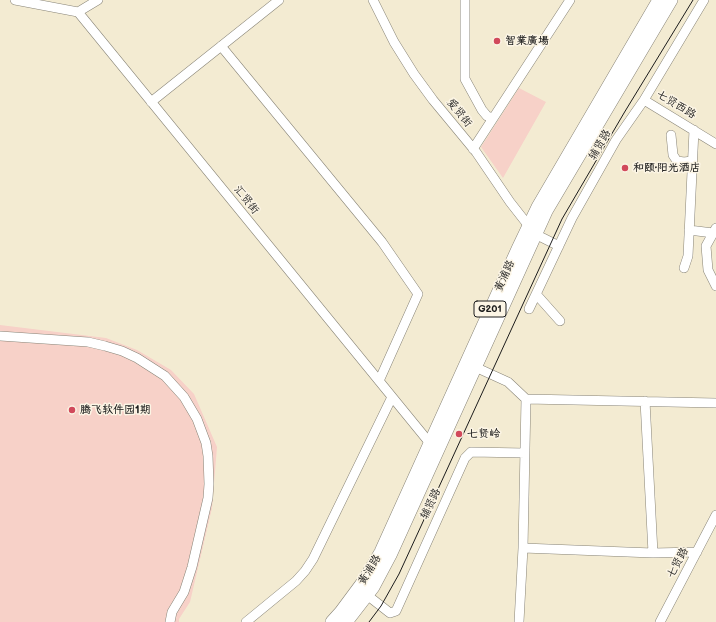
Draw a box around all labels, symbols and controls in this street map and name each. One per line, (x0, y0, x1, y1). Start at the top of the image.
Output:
place label: 智業廣場 (505, 34, 549, 48)
marker: 智業廣場 (492, 36, 502, 46)
street label: 七贤西路 (654, 88, 698, 122)
street label: 爱贤街 (443, 96, 475, 130)
street label: 辅贤路 (586, 127, 614, 163)
place label: 和颐·阳光酒店 (633, 161, 701, 175)
marker: 和颐·阳光酒店 (620, 163, 630, 173)
street label: 汇贤街 (230, 183, 262, 217)
street label: 黄浦路 (492, 258, 518, 294)
road number: G201 (474, 301, 506, 317)
place label: 腾飞软件园1期 (80, 403, 151, 417)
marker: 腾飞软件园1期 (67, 405, 77, 415)
place label: 七贤岭 (467, 427, 500, 441)
marker: 七贤岭 (454, 429, 464, 439)
street label: 辅贤路 (418, 486, 444, 522)
street label: 七贤路 (664, 545, 692, 581)
street label: 黄浦路 (356, 552, 384, 588)

